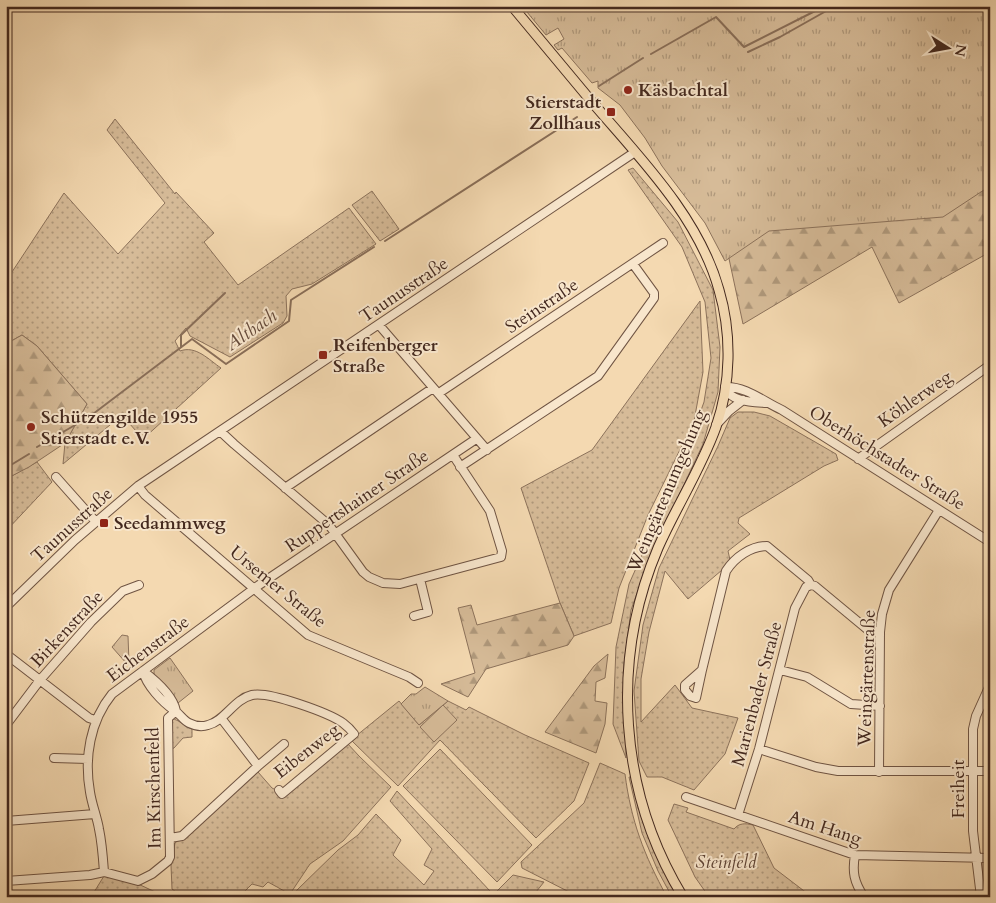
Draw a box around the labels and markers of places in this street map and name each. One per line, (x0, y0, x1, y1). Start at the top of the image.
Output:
place label: Käsbachtal (638, 78, 728, 103)
marker: Käsbachtal (622, 84, 634, 96)
place label: Stierstadt Zollhaus (525, 90, 602, 136)
marker: Stierstadt Zollhaus (605, 106, 617, 118)
place label: Reifenberger Straße (333, 333, 438, 379)
marker: Reifenberger Straße (317, 349, 329, 361)
place label: Schützengilde 1955 Stierstadt e.V. (41, 405, 198, 451)
marker: Schützengilde 1955 Stierstadt e.V. (25, 421, 37, 433)
place label: Seedammweg (114, 511, 226, 536)
marker: Seedammweg (98, 517, 110, 529)

